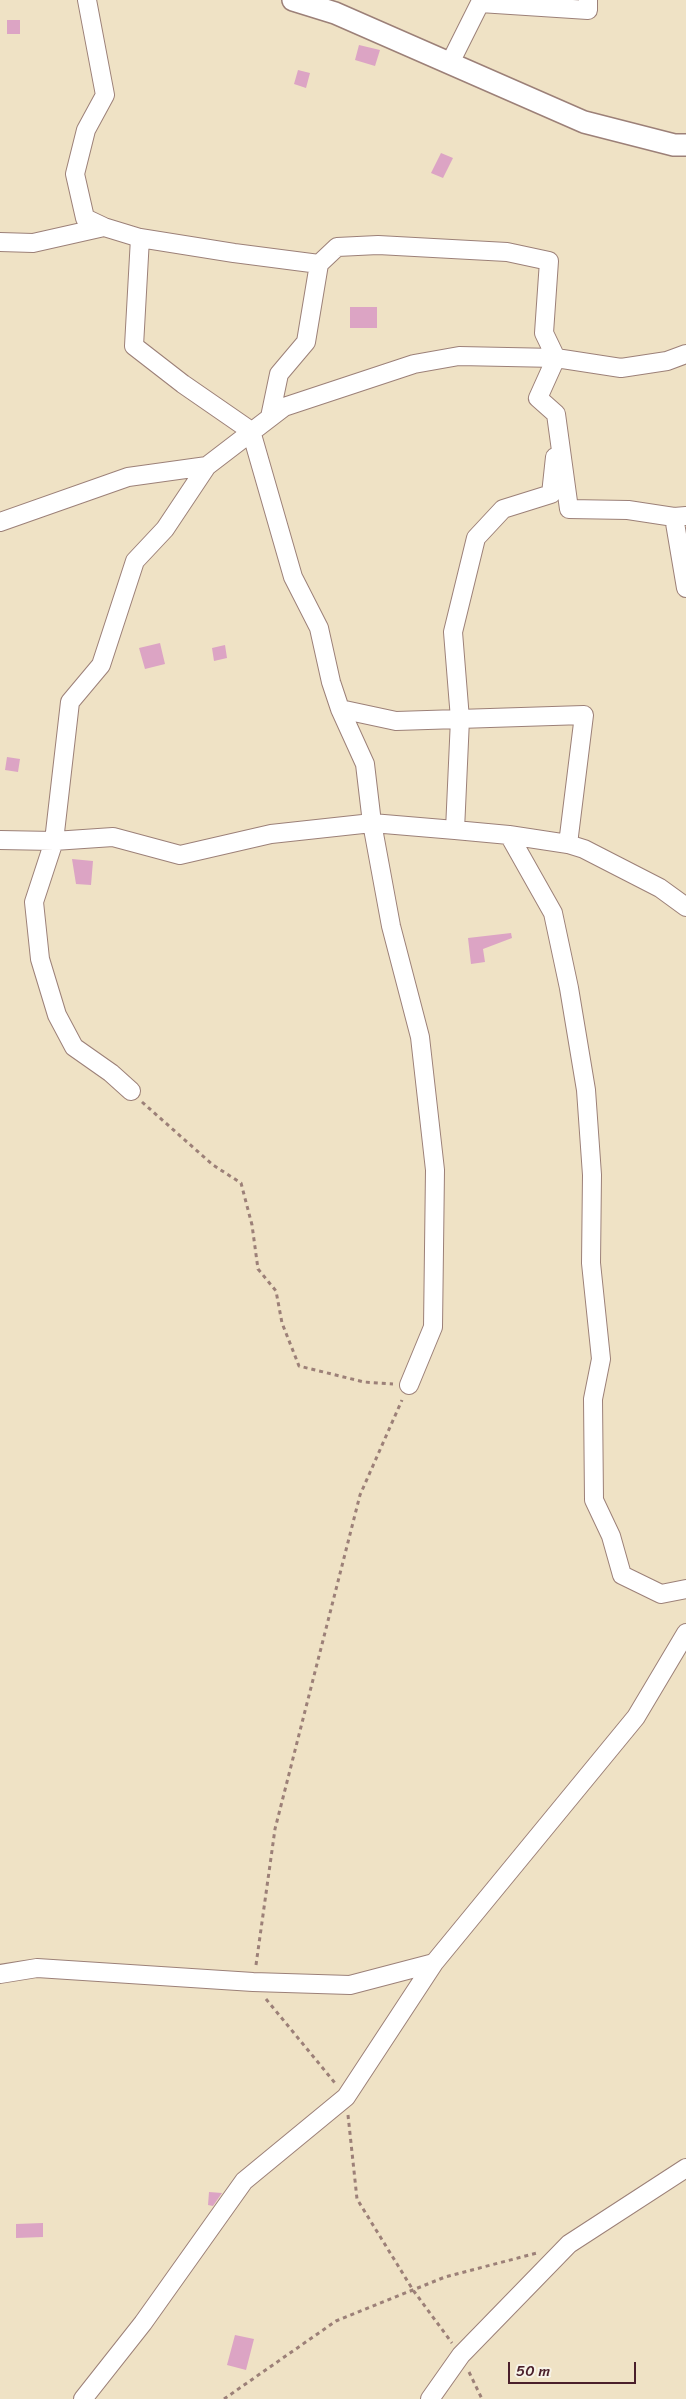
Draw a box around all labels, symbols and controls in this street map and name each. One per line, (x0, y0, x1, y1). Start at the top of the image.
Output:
scale bar (511, 2352, 638, 2384)
text: 50 m (516, 2358, 550, 2384)

